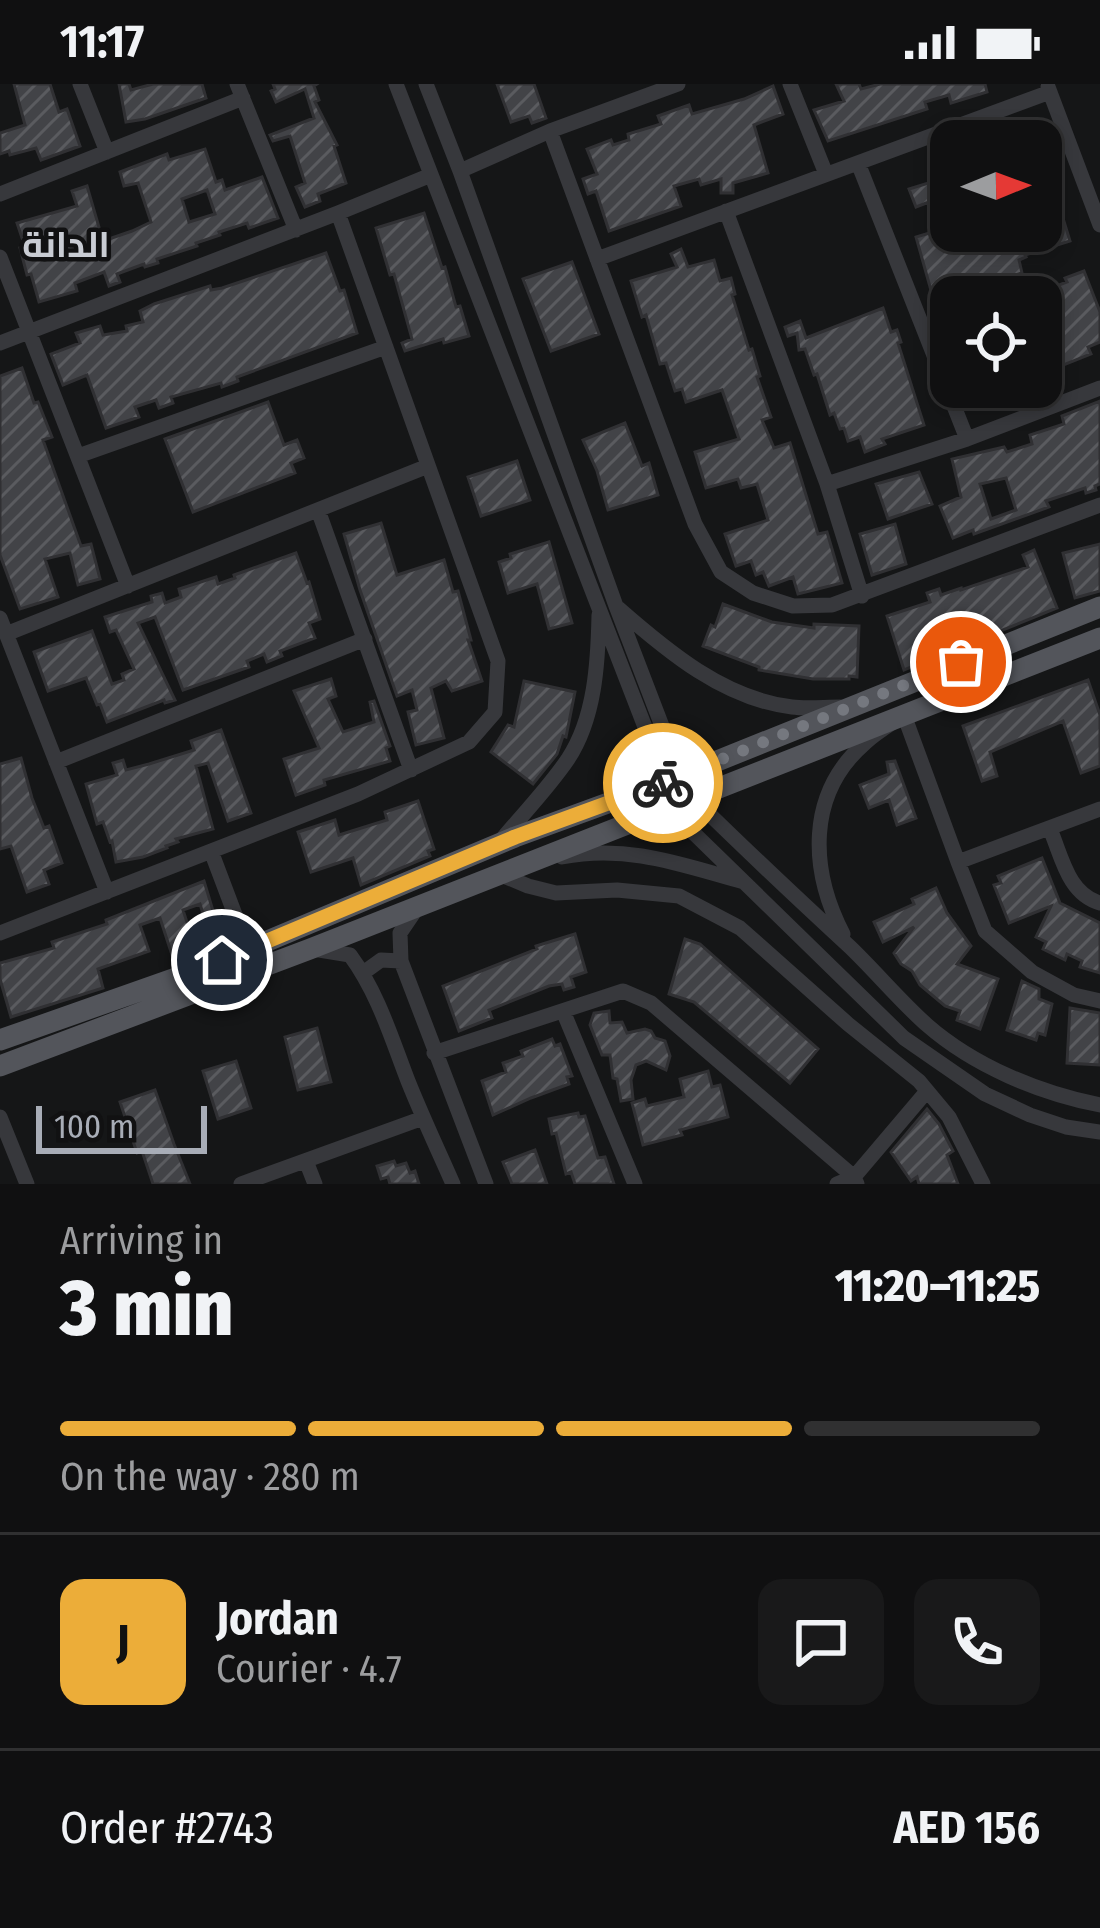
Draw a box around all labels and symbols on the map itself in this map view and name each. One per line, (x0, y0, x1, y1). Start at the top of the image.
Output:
north arrow (930, 120, 1062, 252)
district label: الدانة (22, 223, 110, 267)
pin (910, 611, 1012, 713)
courier (603, 723, 723, 843)
pin (171, 909, 273, 1011)
scale bar (36, 1100, 207, 1153)

